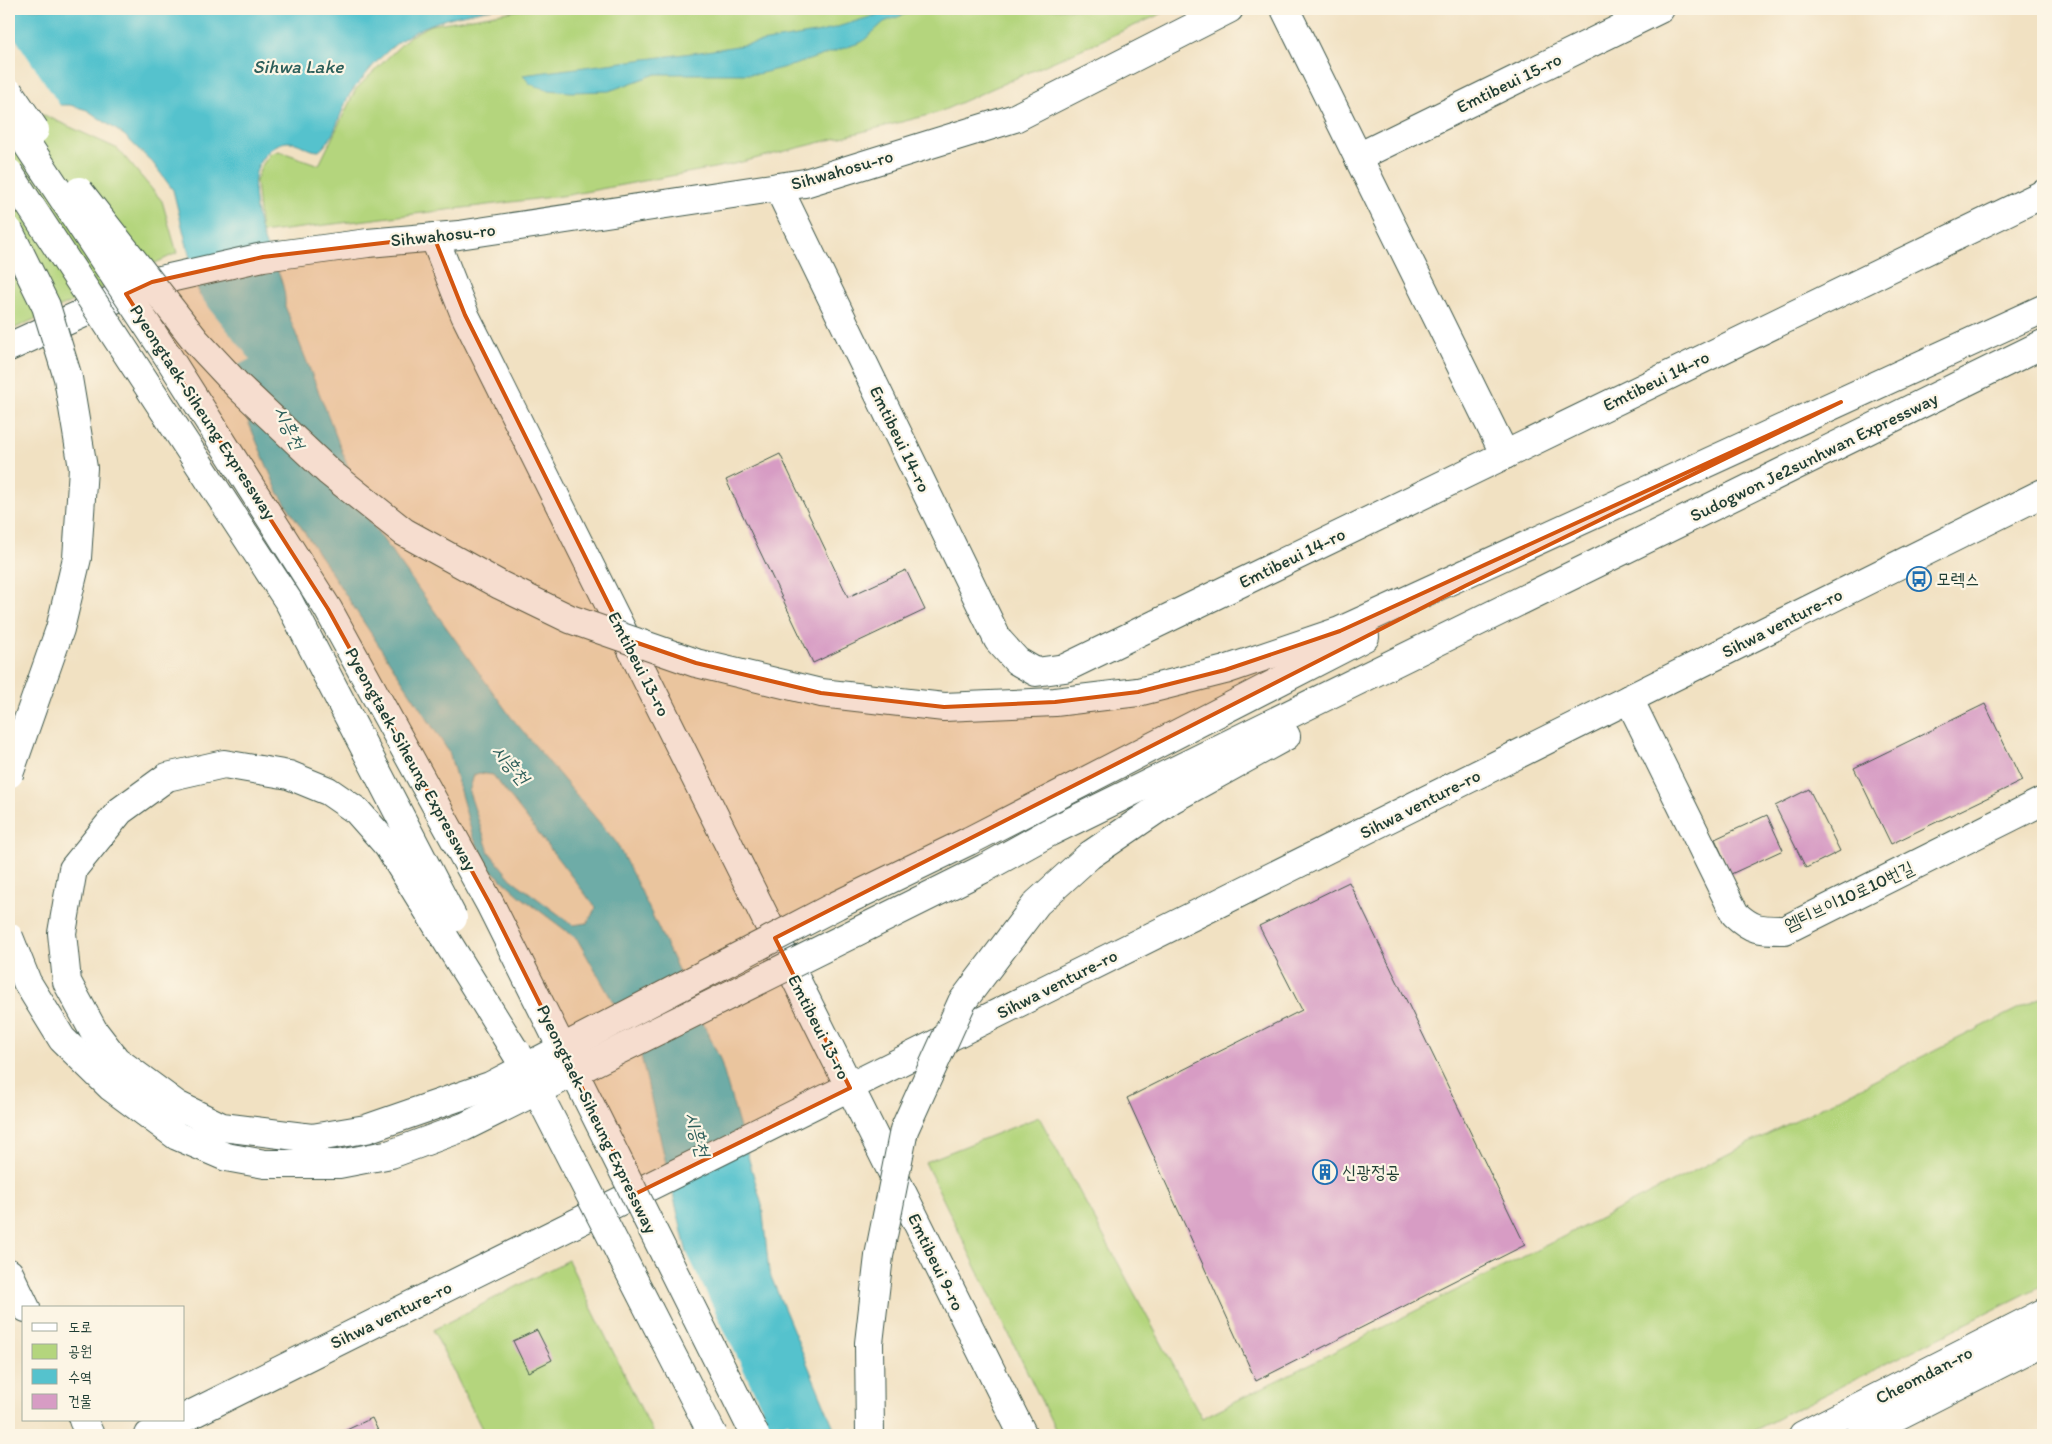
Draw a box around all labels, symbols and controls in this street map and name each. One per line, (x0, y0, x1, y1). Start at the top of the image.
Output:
street label: Emtibeui 15-ro (1453, 48, 1565, 118)
water label: Sihwa Lake (253, 55, 344, 78)
street label: Sihwahosu-ro (788, 145, 896, 195)
street label: Sihwahosu-ro (389, 219, 497, 251)
street label: Pyeongtaek-Siheung Expressway (125, 300, 281, 524)
street label: Emtibeui 14-ro (1599, 346, 1713, 416)
street label: Emtibeui 14-ro (865, 382, 935, 496)
street label: Sudogwon Je2sunhwan Expressway (1686, 387, 1942, 527)
water label: 시흥천 (269, 402, 311, 454)
street label: Emtibeui 14-ro (1235, 523, 1349, 593)
bus stop icon: 모렉스 (1906, 566, 1932, 592)
place label: 모렉스 (1936, 568, 1979, 590)
street label: Sihwa venture-ro (1718, 583, 1846, 663)
street label: Emtibeui 13-ro (603, 608, 675, 720)
street label: Pyeongtaek-Siheung Expressway (340, 643, 482, 875)
water label: 시흥천 (487, 739, 535, 790)
street label: Sihwa venture-ro (1356, 764, 1484, 844)
street label: 엠티브이10로10번길 (1781, 856, 1918, 936)
street label: Sihwa venture-ro (993, 944, 1121, 1024)
street label: Emtibeui 13-ro (783, 971, 855, 1083)
street label: Pyeongtaek-Siheung Expressway (532, 1001, 662, 1237)
water label: 시흥천 (680, 1109, 715, 1161)
building icon: 신광정공 (1312, 1159, 1338, 1185)
place label: 신광정공 (1342, 1161, 1400, 1183)
street label: Emtibeui 9-ro (903, 1210, 969, 1314)
street label: Sihwa venture-ro (327, 1276, 455, 1354)
legend (22, 1306, 185, 1422)
text: 도로 (68, 1318, 92, 1336)
street label: Cheomdan-ro (1872, 1341, 1976, 1409)
text: 공원 (68, 1342, 92, 1360)
text: 수역 (68, 1368, 92, 1386)
text: 건물 (68, 1392, 92, 1410)

